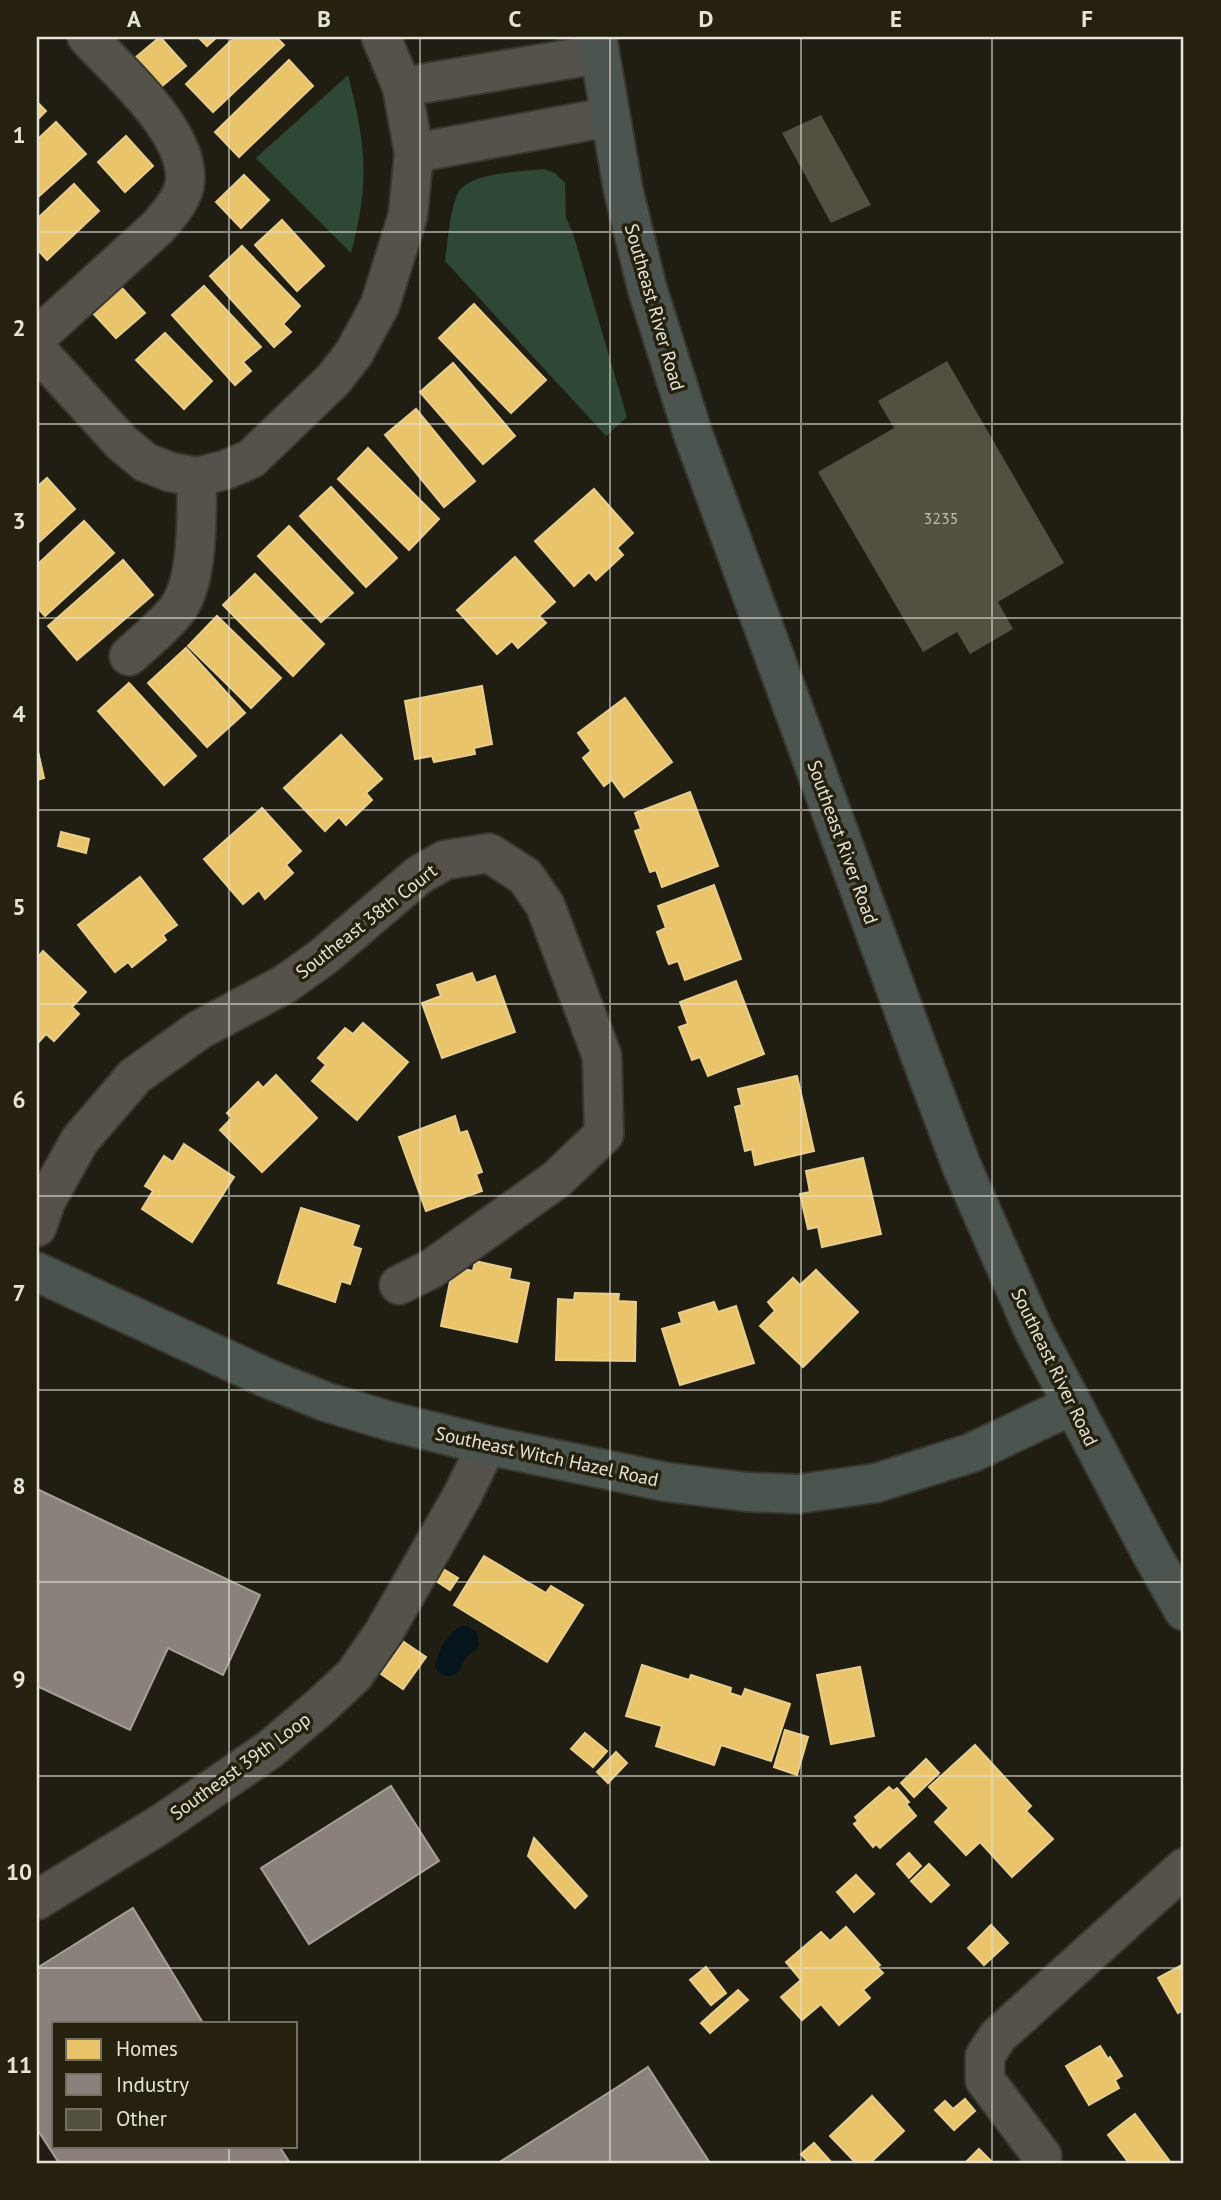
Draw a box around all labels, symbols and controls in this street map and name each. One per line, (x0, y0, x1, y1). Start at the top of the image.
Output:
text: A (127, 4, 141, 33)
text: B (317, 4, 331, 33)
text: C (509, 4, 522, 33)
text: D (699, 4, 713, 33)
text: E (890, 4, 902, 33)
text: F (1081, 4, 1093, 33)
text: 1 (12, 120, 26, 149)
street label: Southeast River Road (620, 221, 690, 393)
text: 2 (12, 313, 26, 342)
text: 3 (12, 506, 26, 535)
house number: 3235 (924, 508, 958, 528)
text: 4 (12, 699, 26, 728)
street label: Southeast River Road (802, 757, 884, 927)
street label: Southeast 38th Court (291, 858, 442, 984)
text: 5 (12, 892, 26, 921)
text: 6 (12, 1085, 26, 1114)
text: 7 (12, 1278, 26, 1307)
street label: Southeast River Road (1006, 1284, 1104, 1450)
street label: Southeast Witch Hazel Road (433, 1421, 661, 1491)
text: 8 (12, 1471, 26, 1500)
text: 9 (12, 1664, 26, 1693)
street label: Southeast 39th Loop (165, 1707, 315, 1825)
text: 10 (6, 1857, 32, 1886)
legend (52, 2022, 298, 2148)
text: Homes (116, 2035, 178, 2062)
text: 11 (6, 2050, 32, 2079)
text: Industry (116, 2071, 189, 2098)
text: Other (116, 2105, 167, 2132)

